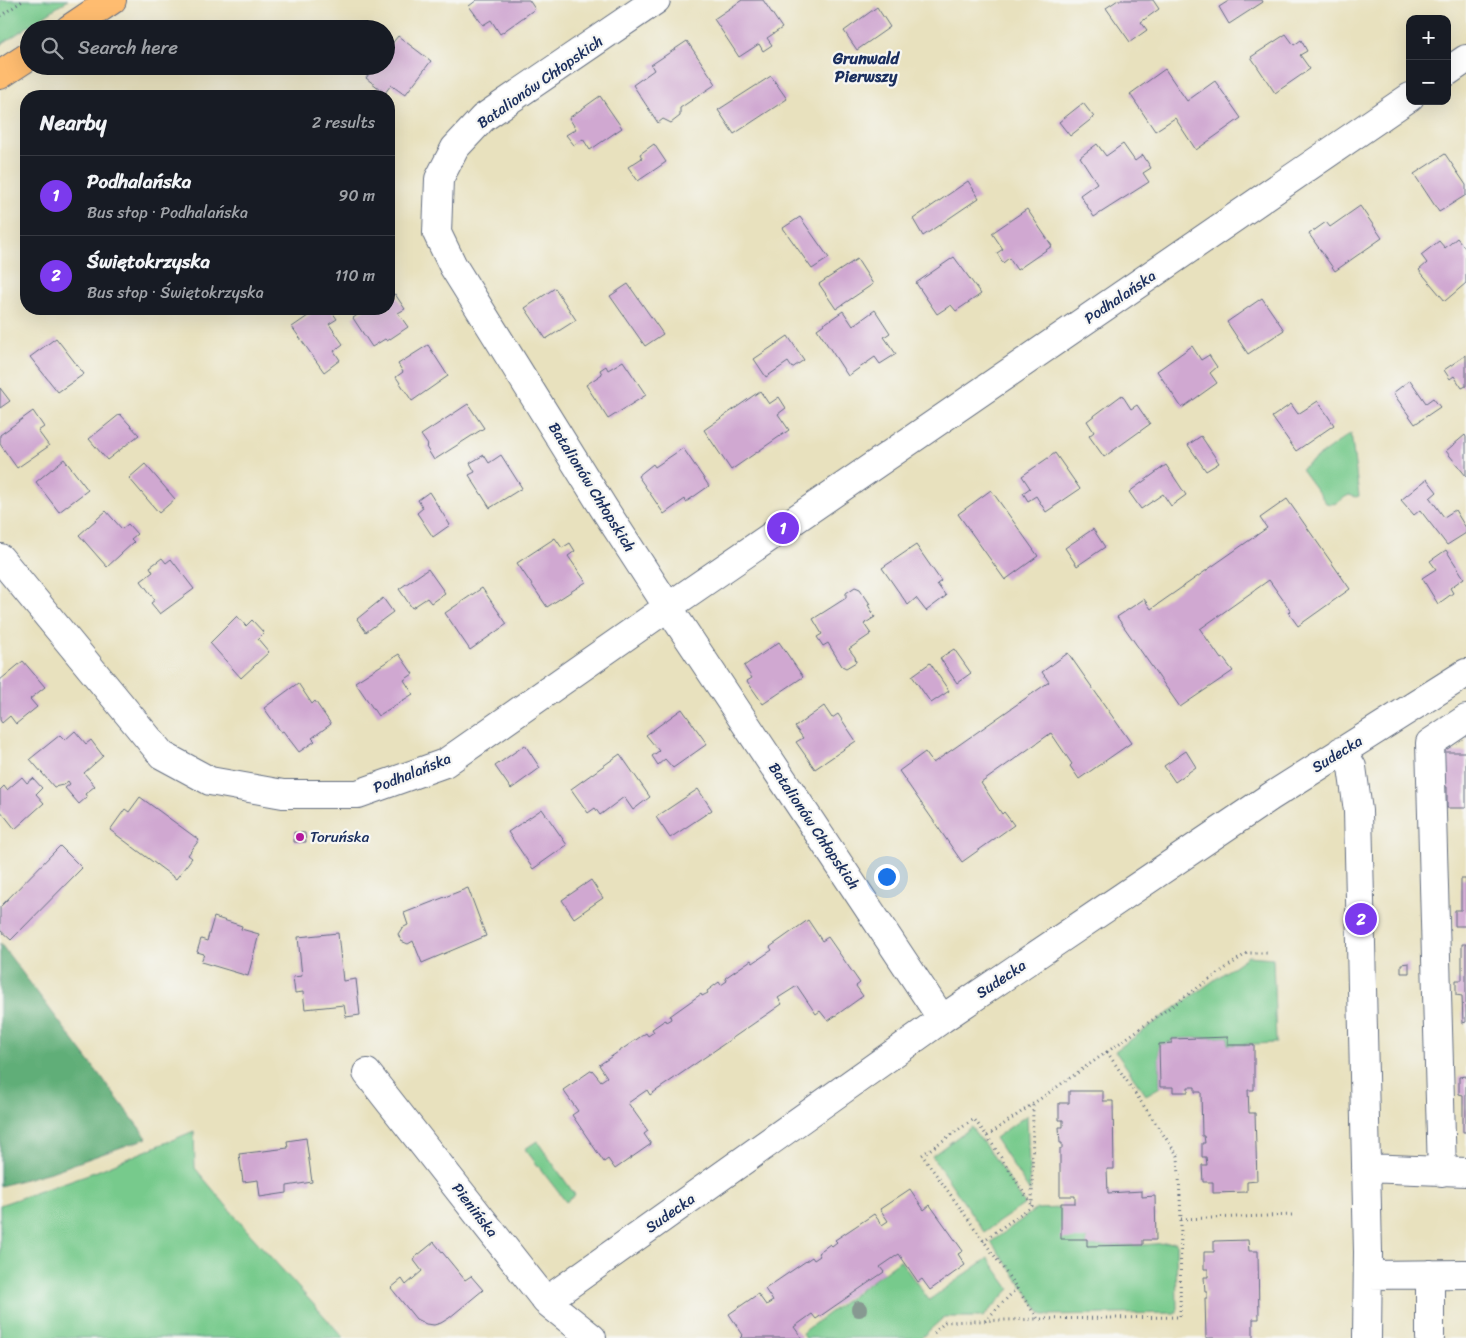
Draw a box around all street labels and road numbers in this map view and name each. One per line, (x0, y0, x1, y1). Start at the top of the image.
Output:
street label: Batalionów Chłopskich (471, 28, 609, 135)
street label: Podhalańska (1079, 263, 1162, 331)
street label: Batalionów Chłopskich (541, 417, 643, 557)
street label: Sudecka (1306, 728, 1368, 780)
street label: Podhalańska (369, 745, 455, 800)
street label: Batalionów Chłopskich (762, 757, 867, 895)
street label: Sudecka (970, 952, 1032, 1005)
street label: Pienińska (445, 1177, 505, 1243)
street label: Sudecka (640, 1186, 701, 1240)

